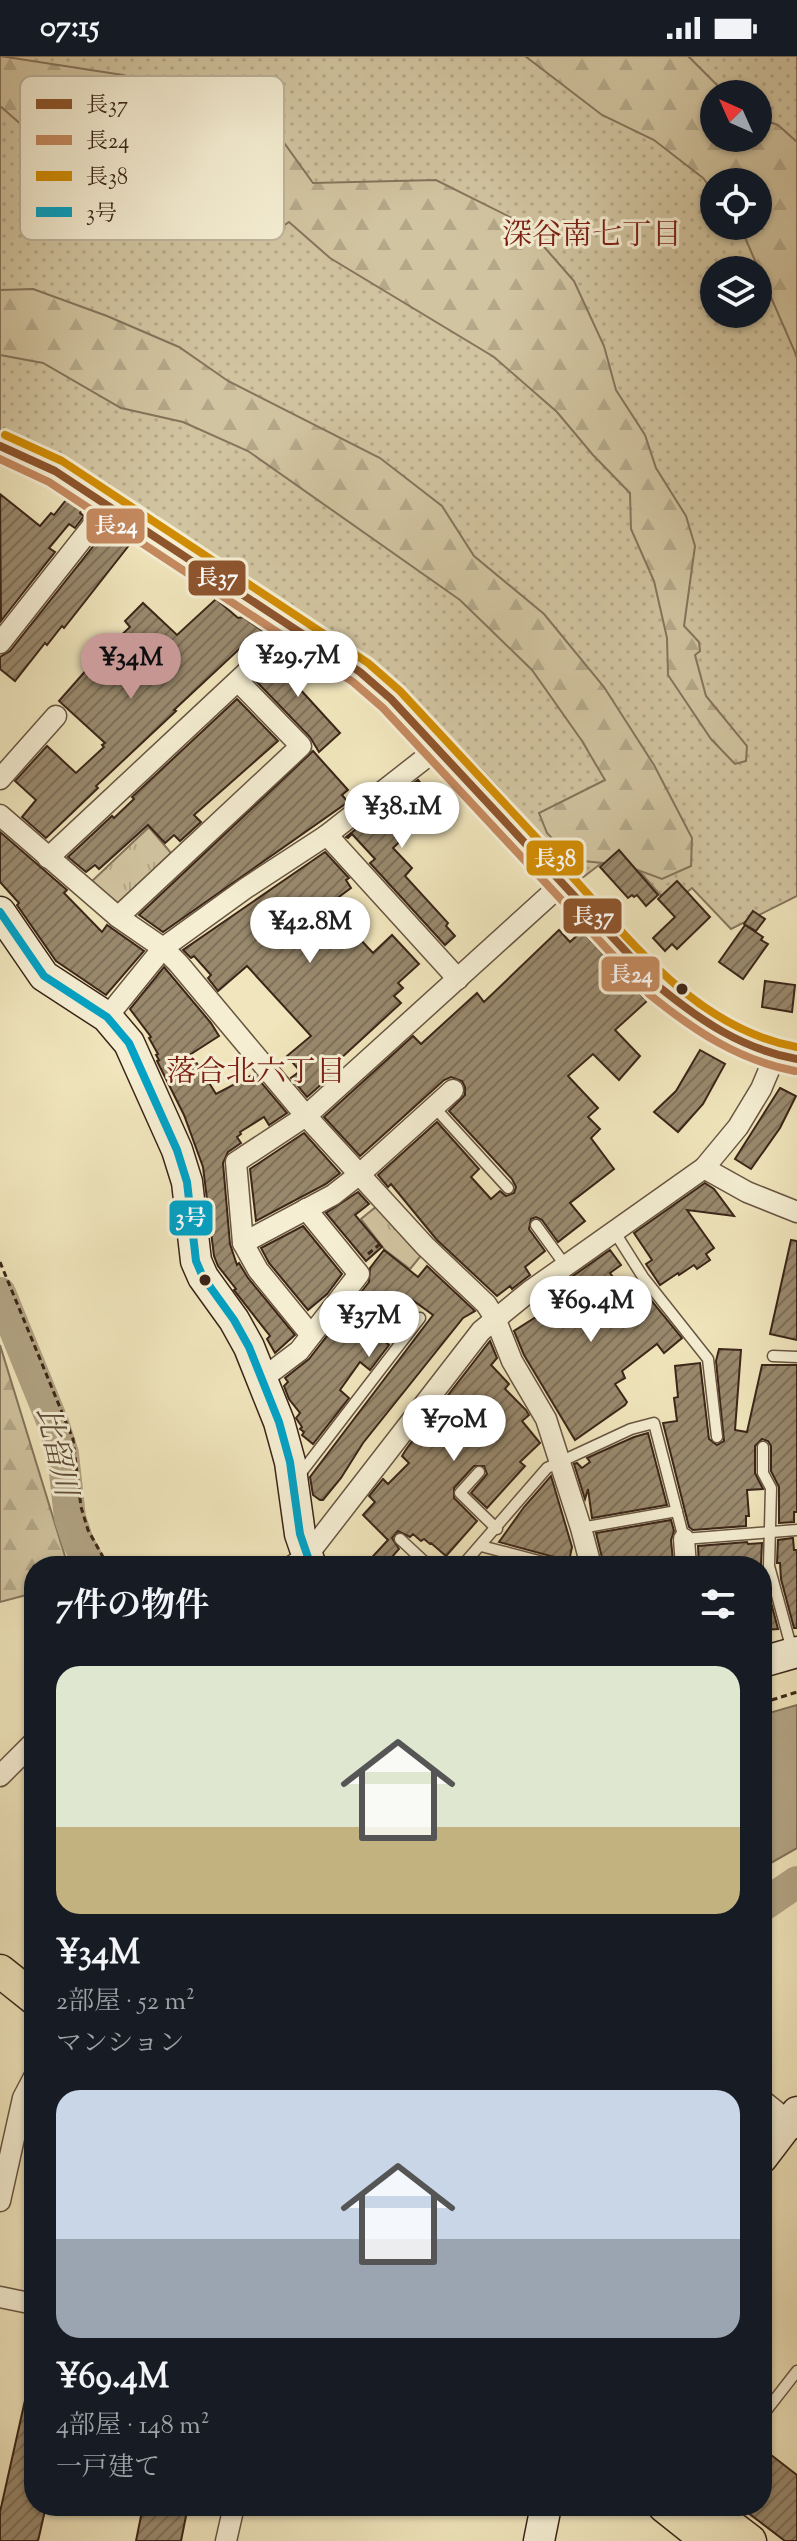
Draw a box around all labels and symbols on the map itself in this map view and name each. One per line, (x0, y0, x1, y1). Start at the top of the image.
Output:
legend (20, 76, 284, 240)
north arrow (700, 80, 772, 152)
text: 長37 (86, 91, 128, 123)
text: 長24 (86, 127, 129, 159)
text: 長38 (86, 163, 128, 195)
text: 3号 (86, 199, 117, 231)
district label: 深谷南七丁目 (502, 215, 682, 258)
line badge: 長24 (85, 507, 146, 545)
text: 長24 (94, 512, 138, 544)
line badge: 長37 (187, 559, 247, 597)
text: 長37 (196, 564, 239, 596)
pin: ¥29.7M (233, 631, 363, 699)
pin: ¥34M (84, 633, 178, 701)
pin: ¥38.1M (337, 782, 467, 850)
line badge: 長38 (525, 839, 585, 877)
text: 長38 (534, 845, 576, 877)
pin: ¥42.8M (245, 897, 375, 965)
line badge: 長37 (562, 897, 623, 935)
text: 長37 (572, 903, 615, 935)
line badge: 長24 (600, 955, 661, 993)
text: 長24 (609, 961, 653, 993)
unlabelled marker (674, 981, 690, 997)
district label: 落合北六丁目 (166, 1052, 346, 1095)
line badge: 3号 (168, 1199, 214, 1237)
text: 3号 (176, 1204, 206, 1236)
unlabelled marker (197, 1272, 213, 1288)
pin: ¥69.4M (526, 1276, 656, 1344)
pin: ¥37M (322, 1291, 416, 1359)
pin: ¥70M (407, 1395, 501, 1463)
water label: 比留川 (24, 1403, 87, 1504)

